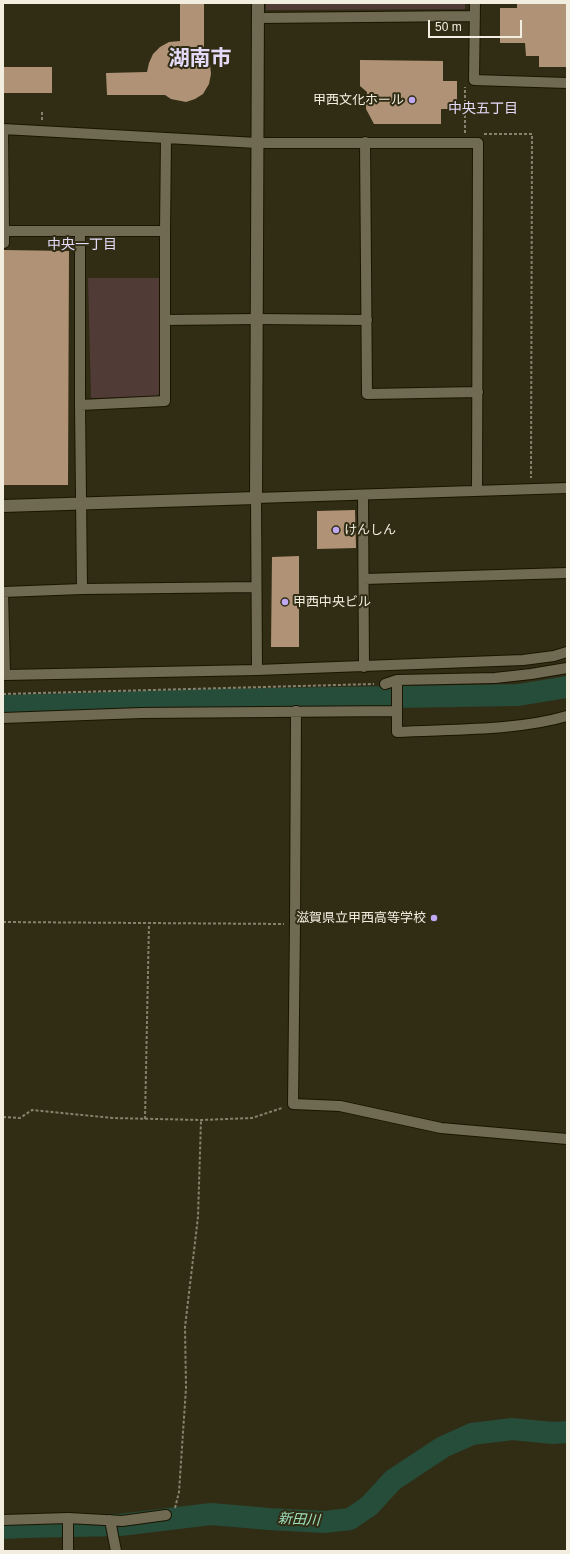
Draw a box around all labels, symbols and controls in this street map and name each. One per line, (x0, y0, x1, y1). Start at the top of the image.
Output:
scale bar (430, 12, 524, 38)
text: 50 m (435, 20, 462, 34)
district label: 湖南市 (169, 46, 231, 72)
place label: 甲西文化ホール (313, 92, 404, 108)
marker: 甲西文化ホール (407, 95, 417, 105)
district label: 中央五丁目 (448, 101, 518, 117)
district label: 中央一丁目 (47, 237, 117, 253)
place label: けんしん (344, 522, 396, 538)
marker: けんしん (331, 525, 341, 535)
place label: 甲西中央ビル (293, 594, 371, 610)
marker: 甲西中央ビル (280, 597, 290, 607)
place label: 滋賀県立甲西高等学校 (296, 910, 426, 926)
marker: 滋賀県立甲西高等学校 (429, 913, 439, 923)
water label: 新田川 (278, 1511, 320, 1529)

